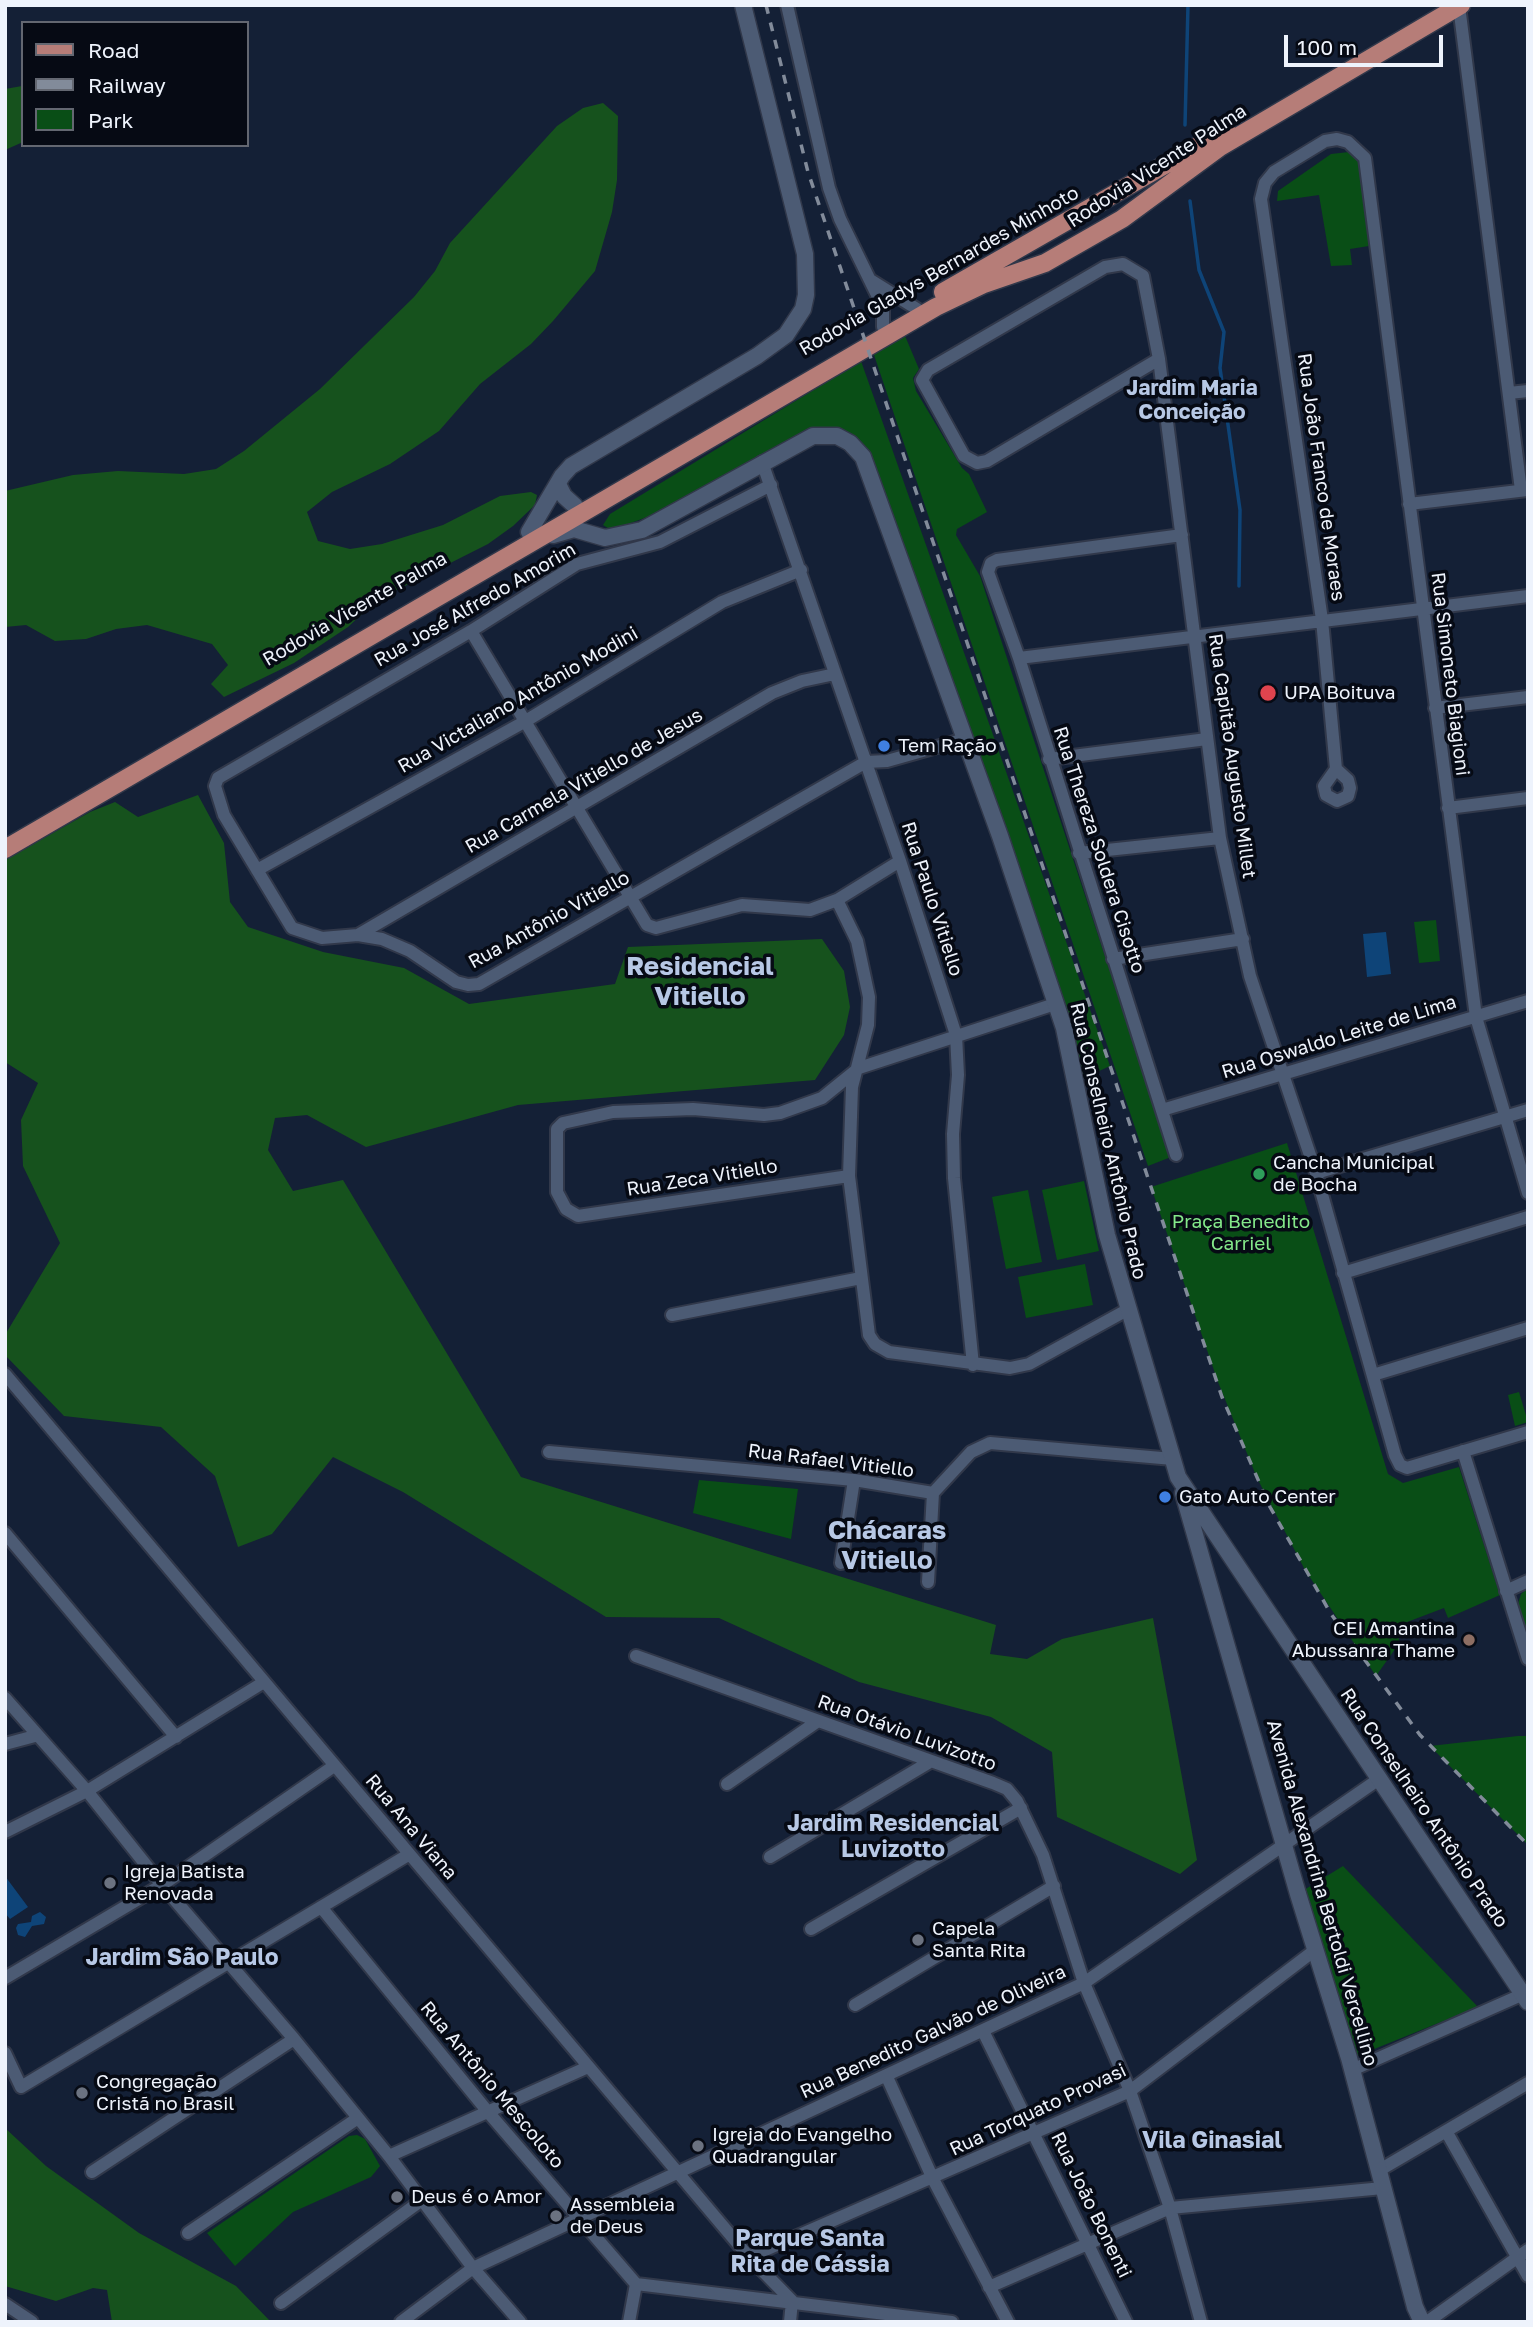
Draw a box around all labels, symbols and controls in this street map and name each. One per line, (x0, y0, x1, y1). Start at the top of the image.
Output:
legend (21, 21, 248, 147)
scale bar (1288, 21, 1447, 65)
text: 100 m (1297, 34, 1357, 60)
text: Road (88, 37, 139, 63)
text: Railway (88, 72, 166, 98)
street label: Rodovia Vicente Palma (1063, 100, 1251, 232)
text: Park (88, 107, 133, 133)
street label: Rodovia Gladys Bernardes Minhoto (795, 181, 1083, 361)
street label: Rua João Franco de Moraes (1292, 352, 1350, 602)
district label: Jardim Maria Conceição (1126, 375, 1258, 425)
street label: Rua José Alfredo Amorim (370, 538, 580, 672)
street label: Rodovia Vicente Palma (259, 547, 451, 671)
street label: Rua Simoneto Biagioni (1426, 571, 1474, 777)
street label: Rua Victaliano Antônio Modini (394, 622, 642, 778)
street label: Rua Capitão Augusto Millet (1204, 632, 1260, 880)
place label: UPA Boituva (1284, 682, 1395, 704)
marker: UPA Boituva (1258, 683, 1278, 703)
street label: Rua Carmela Vitiello de Jesus (461, 704, 707, 858)
street label: Rua Thereza Soldera Cisotto (1048, 724, 1150, 976)
place label: Tem Ração (898, 735, 997, 757)
marker: Tem Ração (876, 738, 892, 754)
street label: Rua Paulo Vitiello (896, 819, 968, 979)
street label: Rua Antônio Vitiello (465, 866, 633, 974)
district label: Residencial Vitiello (626, 951, 774, 1012)
street label: Rua Oswaldo Leite de Lima (1219, 990, 1459, 1084)
street label: Rua Conselheiro Antônio Prado (1065, 1000, 1151, 1282)
place label: Cancha Municipal de Bocha (1273, 1152, 1434, 1196)
street label: Rua Zeca Vitiello (625, 1155, 779, 1201)
marker: Cancha Municipal de Bocha (1251, 1166, 1267, 1182)
park label: Praça Benedito Carriel (1172, 1211, 1310, 1255)
street label: Rua Rafael Vitiello (747, 1440, 915, 1482)
place label: Gato Auto Center (1179, 1486, 1336, 1508)
marker: Gato Auto Center (1157, 1489, 1173, 1505)
district label: Chácaras Vitiello (828, 1515, 946, 1576)
place label: CEI Amantina Abussanra Thame (1292, 1618, 1455, 1662)
marker: CEI Amantina Abussanra Thame (1461, 1632, 1477, 1648)
street label: Rua Conselheiro Antônio Prado (1335, 1684, 1513, 1932)
street label: Rua Otávio Luvizotto (814, 1690, 1000, 1776)
street label: Avenida Alexandrina Bertoldi Vercellino (1262, 1717, 1382, 2069)
street label: Rua Ana Viana (360, 1770, 462, 1884)
district label: Jardim Residencial Luvizotto (787, 1810, 999, 1864)
place label: Igreja Batista Renovada (124, 1861, 245, 1905)
marker: Igreja Batista Renovada (102, 1875, 118, 1891)
place label: Capela Santa Rita (932, 1918, 1026, 1962)
marker: Capela Santa Rita (910, 1932, 926, 1948)
district label: Jardim São Paulo (85, 1944, 279, 1972)
street label: Rua Benedito Galvão de Oliveira (797, 1960, 1069, 2104)
street label: Rua Antônio Mescoloto (415, 1997, 569, 2173)
street label: Rua Torquato Provasi (946, 2059, 1130, 2161)
place label: Congregação Cristã no Brasil (96, 2071, 234, 2115)
marker: Congregação Cristã no Brasil (74, 2085, 90, 2101)
place label: Igreja do Evangelho Quadrangular (712, 2124, 892, 2168)
district label: Vila Ginasial (1142, 2127, 1282, 2155)
street label: Rua João Bonenti (1046, 2128, 1136, 2282)
marker: Igreja do Evangelho Quadrangular (690, 2138, 706, 2154)
place label: Deus é o Amor (411, 2186, 542, 2208)
marker: Deus é o Amor (389, 2189, 405, 2205)
place label: Assembleia de Deus (570, 2194, 675, 2238)
marker: Assembleia de Deus (548, 2208, 564, 2224)
district label: Parque Santa Rita de Cássia (730, 2225, 890, 2279)

